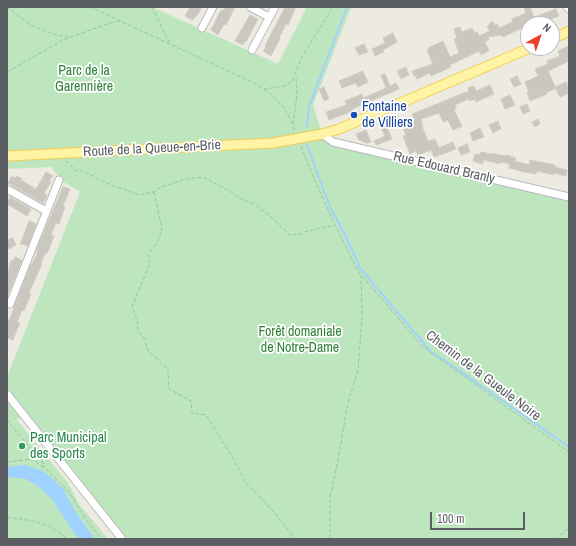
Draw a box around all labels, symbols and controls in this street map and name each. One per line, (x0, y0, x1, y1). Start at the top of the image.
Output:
north arrow (520, 16, 560, 56)
text: N (540, 20, 554, 35)
park label: Parc de la Garennière (55, 63, 113, 96)
place label: Fontaine de Villiers (362, 99, 413, 132)
marker: Fontaine de Villiers (349, 110, 359, 120)
street label: Route de la Queue-en-Brie (83, 137, 221, 161)
street label: Rue Edouard Branly (392, 148, 496, 188)
park label: Forêt domaniale de Notre-Dame (258, 324, 342, 356)
street label: Chemin de la Gueule Noire (422, 327, 544, 425)
place label: Parc Municipal des Sports (30, 430, 107, 462)
marker: Parc Municipal des Sports (17, 441, 27, 451)
scale bar (432, 504, 527, 530)
text: 100 m (437, 511, 464, 527)

